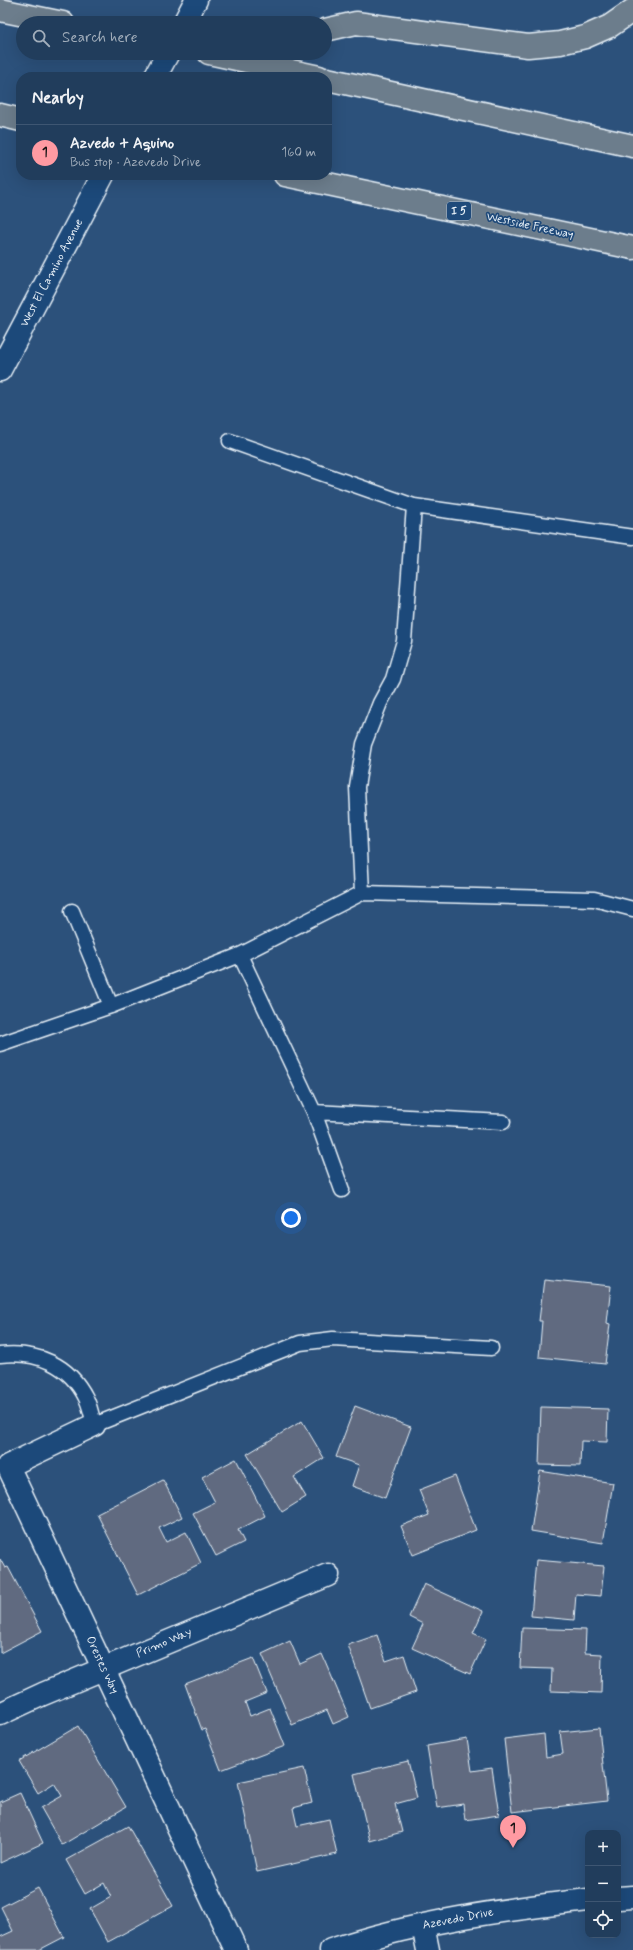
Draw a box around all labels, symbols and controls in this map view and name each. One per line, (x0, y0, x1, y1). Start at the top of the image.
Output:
search box (16, 16, 332, 60)
icon: search (30, 27, 52, 49)
text: Search here (62, 28, 138, 48)
text: Nearby (32, 87, 84, 109)
text: Azvedo + Aquino (70, 134, 174, 154)
text: 1 (42, 144, 48, 161)
text: 160 m (281, 144, 316, 161)
text: Bus stop · Azevedo Drive (70, 154, 201, 171)
road number: I 5 (447, 202, 471, 220)
street label: Westside Freeway (485, 209, 575, 243)
street label: West El Camino Avenue (17, 216, 87, 330)
your location (281, 1208, 301, 1228)
street label: Primo Way (134, 1624, 194, 1662)
street label: Orestes Way (82, 1634, 122, 1696)
pin: 1 (500, 1815, 526, 1848)
map controls (585, 1830, 621, 1938)
button: + (585, 1830, 621, 1866)
button: − (585, 1866, 621, 1902)
button: locate (585, 1902, 621, 1938)
street label: Azevedo Drive (421, 1904, 495, 1934)

